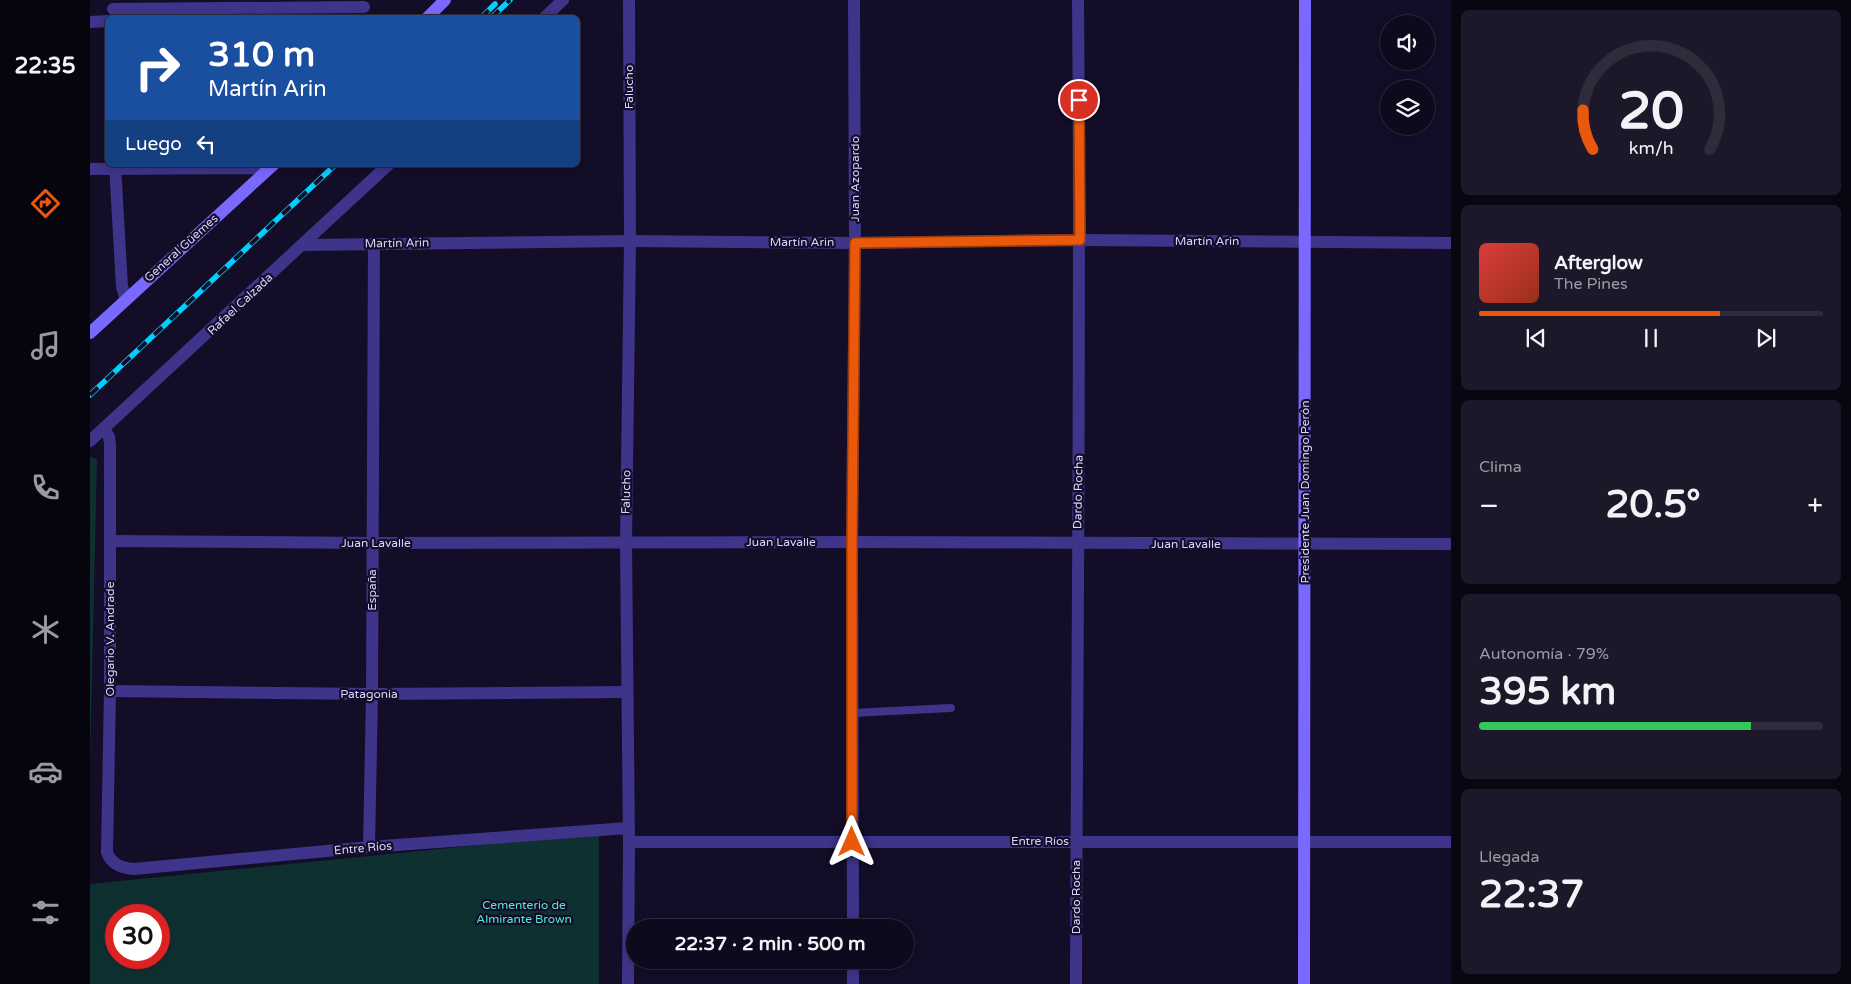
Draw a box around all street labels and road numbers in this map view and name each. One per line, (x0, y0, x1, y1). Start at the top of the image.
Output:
street label: Falucho (622, 65, 636, 109)
street label: Juan Azopardo (848, 136, 862, 222)
street label: General Güemes (141, 211, 221, 285)
street label: Martín Arin (1175, 234, 1239, 248)
street label: Martín Arin (365, 235, 429, 251)
street label: Martín Arin (770, 235, 834, 249)
street label: Rafael Calzada (204, 270, 276, 338)
street label: Presidente Juan Domingo Perón (1298, 400, 1312, 584)
street label: Dardo Rocha (1070, 455, 1086, 529)
street label: Falucho (619, 470, 633, 514)
street label: Juan Lavalle (746, 535, 816, 549)
street label: Juan Lavalle (341, 536, 411, 550)
street label: Juan Lavalle (1151, 537, 1221, 551)
street label: España (365, 569, 379, 611)
street label: Olegario V. Andrade (103, 581, 117, 697)
street label: Patagonia (340, 687, 398, 701)
street label: Entre Ríos (1011, 834, 1069, 848)
street label: Entre Ríos (333, 838, 393, 858)
street label: Dardo Rocha (1069, 860, 1083, 934)

